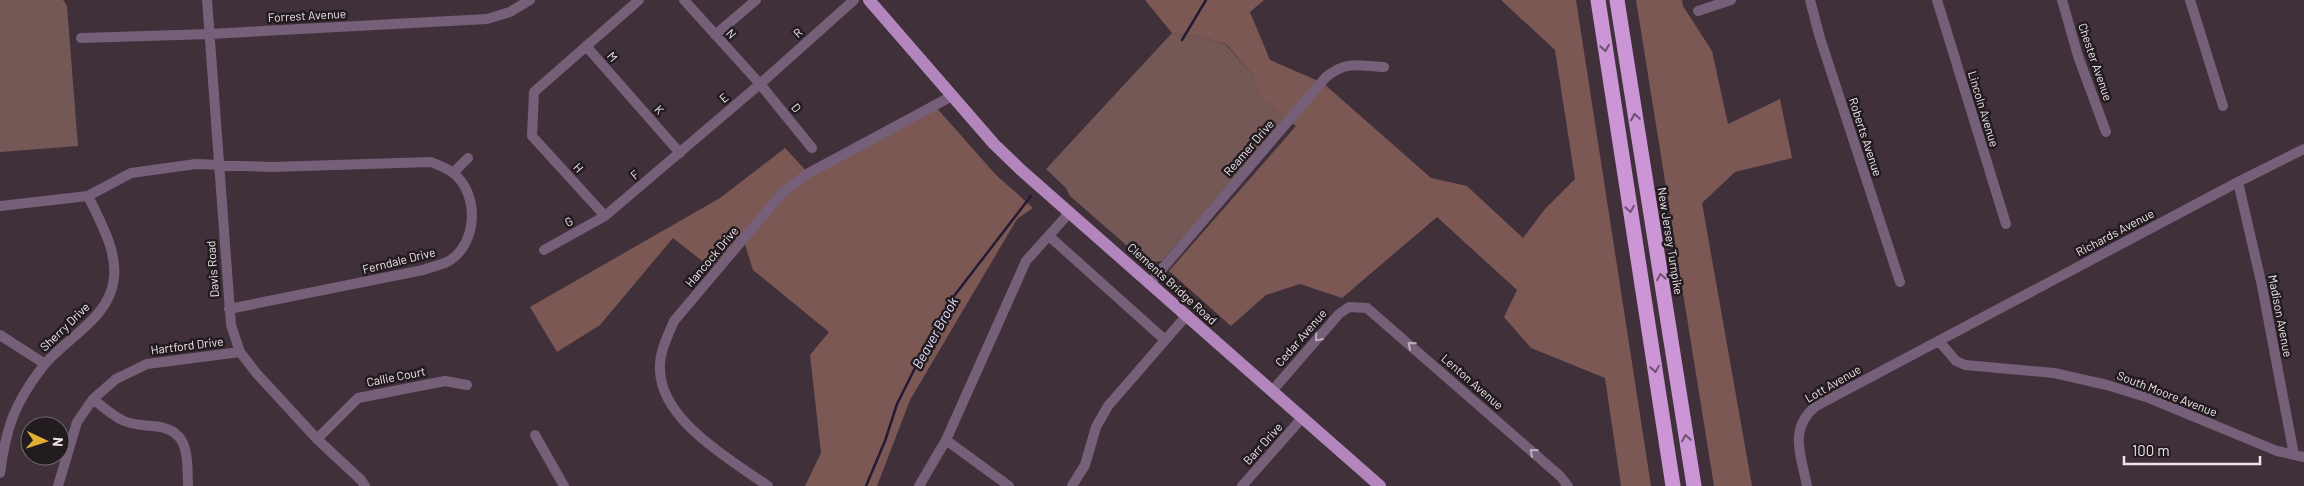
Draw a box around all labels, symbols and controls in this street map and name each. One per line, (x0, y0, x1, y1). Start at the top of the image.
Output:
street label: Forrest Avenue (267, 6, 347, 24)
street label: Chester Avenue (2076, 21, 2116, 102)
street label: R (790, 25, 805, 40)
street label: N (724, 26, 740, 41)
one-way arrow (1600, 44, 1610, 53)
street label: M (605, 49, 621, 64)
street label: Lincoln Avenue (1966, 69, 2002, 148)
street label: E (716, 90, 731, 105)
street label: Roberts Avenue (1847, 96, 1885, 178)
street label: D (789, 100, 805, 115)
street label: K (652, 102, 668, 117)
one-way arrow (1631, 113, 1641, 121)
street label: Reamer Drive (1220, 117, 1276, 178)
street label: H (571, 160, 587, 175)
street label: F (627, 167, 642, 182)
street label: New Jersey Turnpike (1656, 186, 1686, 295)
one-way arrow (1625, 204, 1635, 213)
street label: Richards Avenue (2073, 206, 2156, 259)
street label: G (562, 213, 575, 229)
street label: Hancock Drive (682, 223, 741, 289)
street label: Davis Road (203, 240, 221, 298)
street label: Clements Bridge Road (1125, 240, 1220, 327)
street label: Ferndale Drive (361, 244, 437, 276)
one-way arrow (1656, 273, 1667, 281)
street label: Madison Avenue (2266, 273, 2296, 358)
water label: Beaver Brook (908, 294, 961, 372)
street label: Sherry Drive (37, 299, 92, 353)
street label: Cedar Avenue (1272, 306, 1329, 369)
one-way arrow (1315, 332, 1324, 341)
street label: Hartford Drive (150, 334, 224, 356)
one-way arrow (1408, 343, 1417, 351)
street label: Lenton Avenue (1439, 351, 1506, 412)
street label: Lott Avenue (1802, 361, 1863, 405)
street label: Callie Court (365, 363, 427, 389)
one-way arrow (1650, 365, 1660, 374)
street label: South Moore Avenue (2115, 368, 2219, 419)
north arrow (20, 416, 70, 466)
street label: Barr Drive (1240, 420, 1285, 467)
one-way arrow (1682, 433, 1692, 442)
scale bar (2124, 434, 2260, 466)
text: N (50, 437, 67, 447)
text: 100 m (2132, 441, 2170, 459)
one-way arrow (1530, 449, 1539, 458)

